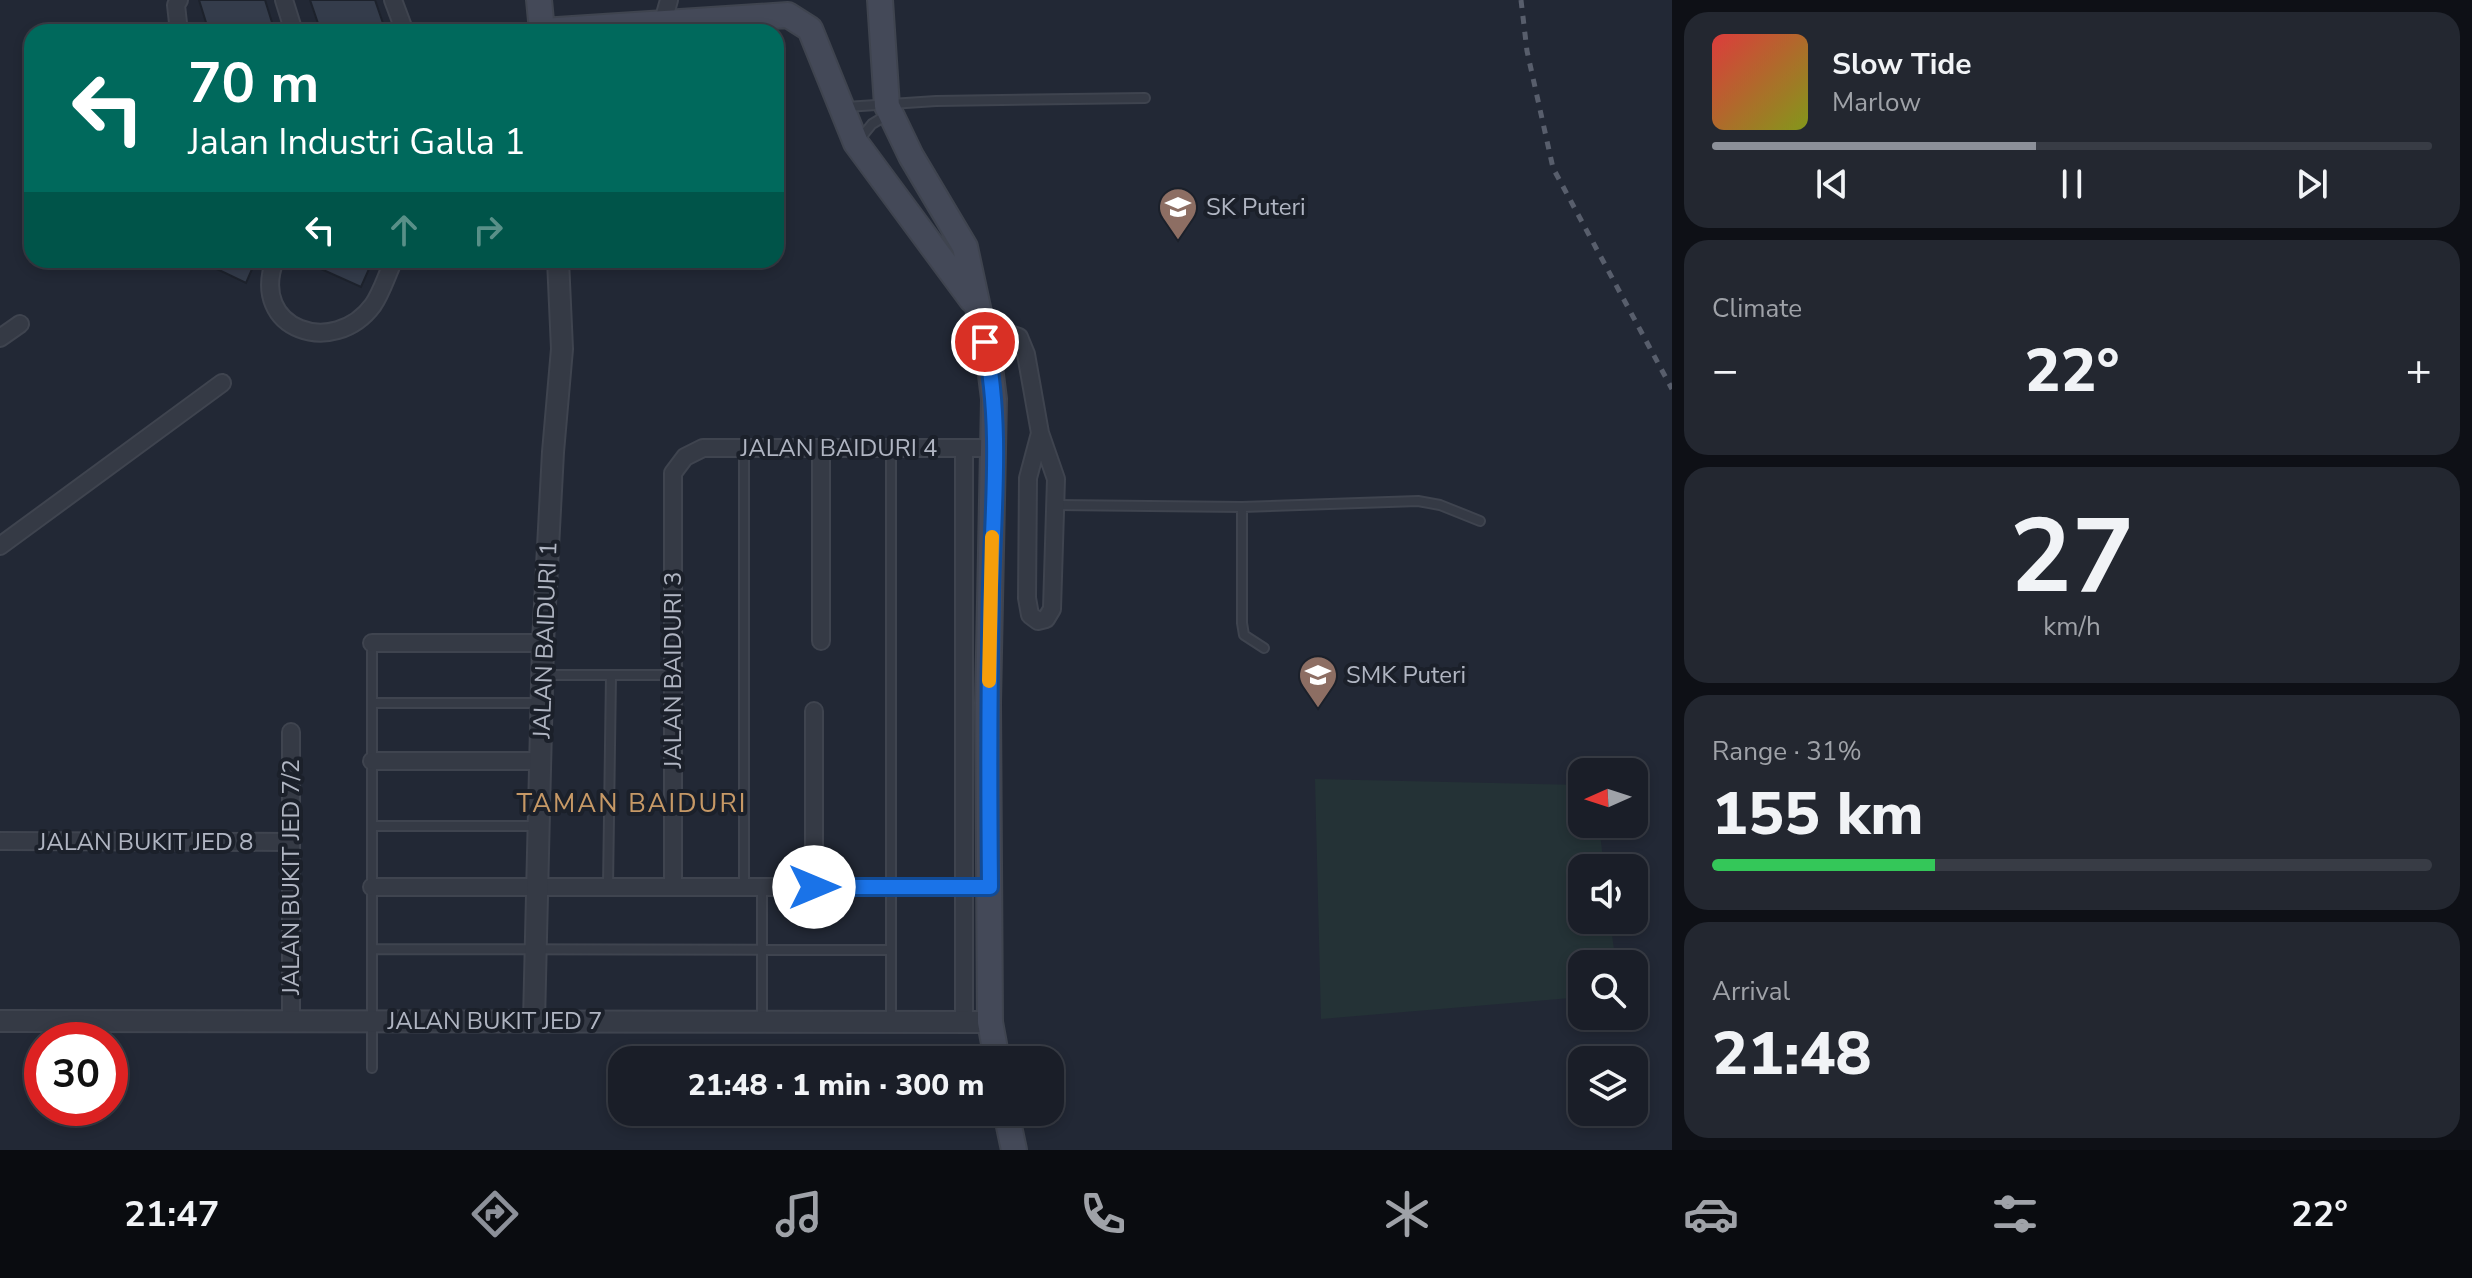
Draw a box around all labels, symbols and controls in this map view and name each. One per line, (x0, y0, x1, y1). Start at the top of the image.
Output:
text: Slow Tide (1832, 44, 1972, 85)
text: 70 m (188, 45, 319, 122)
icon: left (56, 56, 160, 160)
text: Marlow (1832, 85, 1921, 120)
text: Jalan Industri Galla 1 (188, 118, 526, 167)
icon: previous (1810, 162, 1854, 206)
icon: pause (2050, 162, 2094, 206)
icon: next (2290, 162, 2334, 206)
school or university icon: SK Puteri (1157, 186, 1199, 241)
place label: SK Puteri (1206, 191, 1306, 223)
icon: left (298, 208, 342, 252)
icon: ahead (382, 208, 426, 252)
icon: right (466, 208, 510, 252)
text: Climate (1712, 291, 1802, 326)
pin (951, 308, 1019, 376)
icon: arrive (963, 320, 1007, 364)
text: 22° (2024, 330, 2120, 412)
text: − (1712, 341, 1738, 401)
text: + (2406, 341, 2432, 401)
street label: JALAN BAIDURI 4 (740, 432, 937, 464)
text: 27 (2010, 486, 2134, 628)
street label: JALAN BAIDURI 1 (526, 541, 564, 740)
street label: JALAN BAIDURI 3 (657, 572, 689, 769)
text: km/h (2043, 609, 2101, 644)
school or university icon: SMK Puteri (1297, 654, 1339, 709)
place label: SMK Puteri (1346, 659, 1466, 691)
text: Range · 31% (1712, 734, 1862, 769)
north arrow (1568, 758, 1648, 838)
map controls (1568, 758, 1648, 1126)
street label: JALAN BUKIT JED 7/2 (275, 759, 307, 996)
text: 155 km (1712, 773, 1924, 855)
district label: TAMAN BAIDURI (517, 786, 747, 821)
street label: JALAN BUKIT JED 8 (38, 826, 253, 858)
position arrow (772, 845, 856, 929)
button: sound (1568, 854, 1648, 934)
button: search (1568, 950, 1648, 1030)
text: Arrival (1712, 974, 1790, 1009)
street label: JALAN BUKIT JED 7 (387, 1005, 602, 1037)
text: 21:48 (1712, 1013, 1872, 1095)
speed limit sign: 30 (24, 1022, 128, 1126)
button: layers (1568, 1046, 1648, 1126)
text: 21:48 · 1 min · 300 m (688, 1065, 984, 1106)
icon: directions (467, 1186, 523, 1242)
icon: music (771, 1186, 827, 1242)
icon: phone (1075, 1186, 1131, 1242)
icon: climate (1379, 1186, 1435, 1242)
icon: car (1683, 1186, 1739, 1242)
icon: filters (1987, 1186, 2043, 1242)
text: 21:47 (124, 1190, 219, 1239)
text: 22° (2291, 1190, 2348, 1239)

